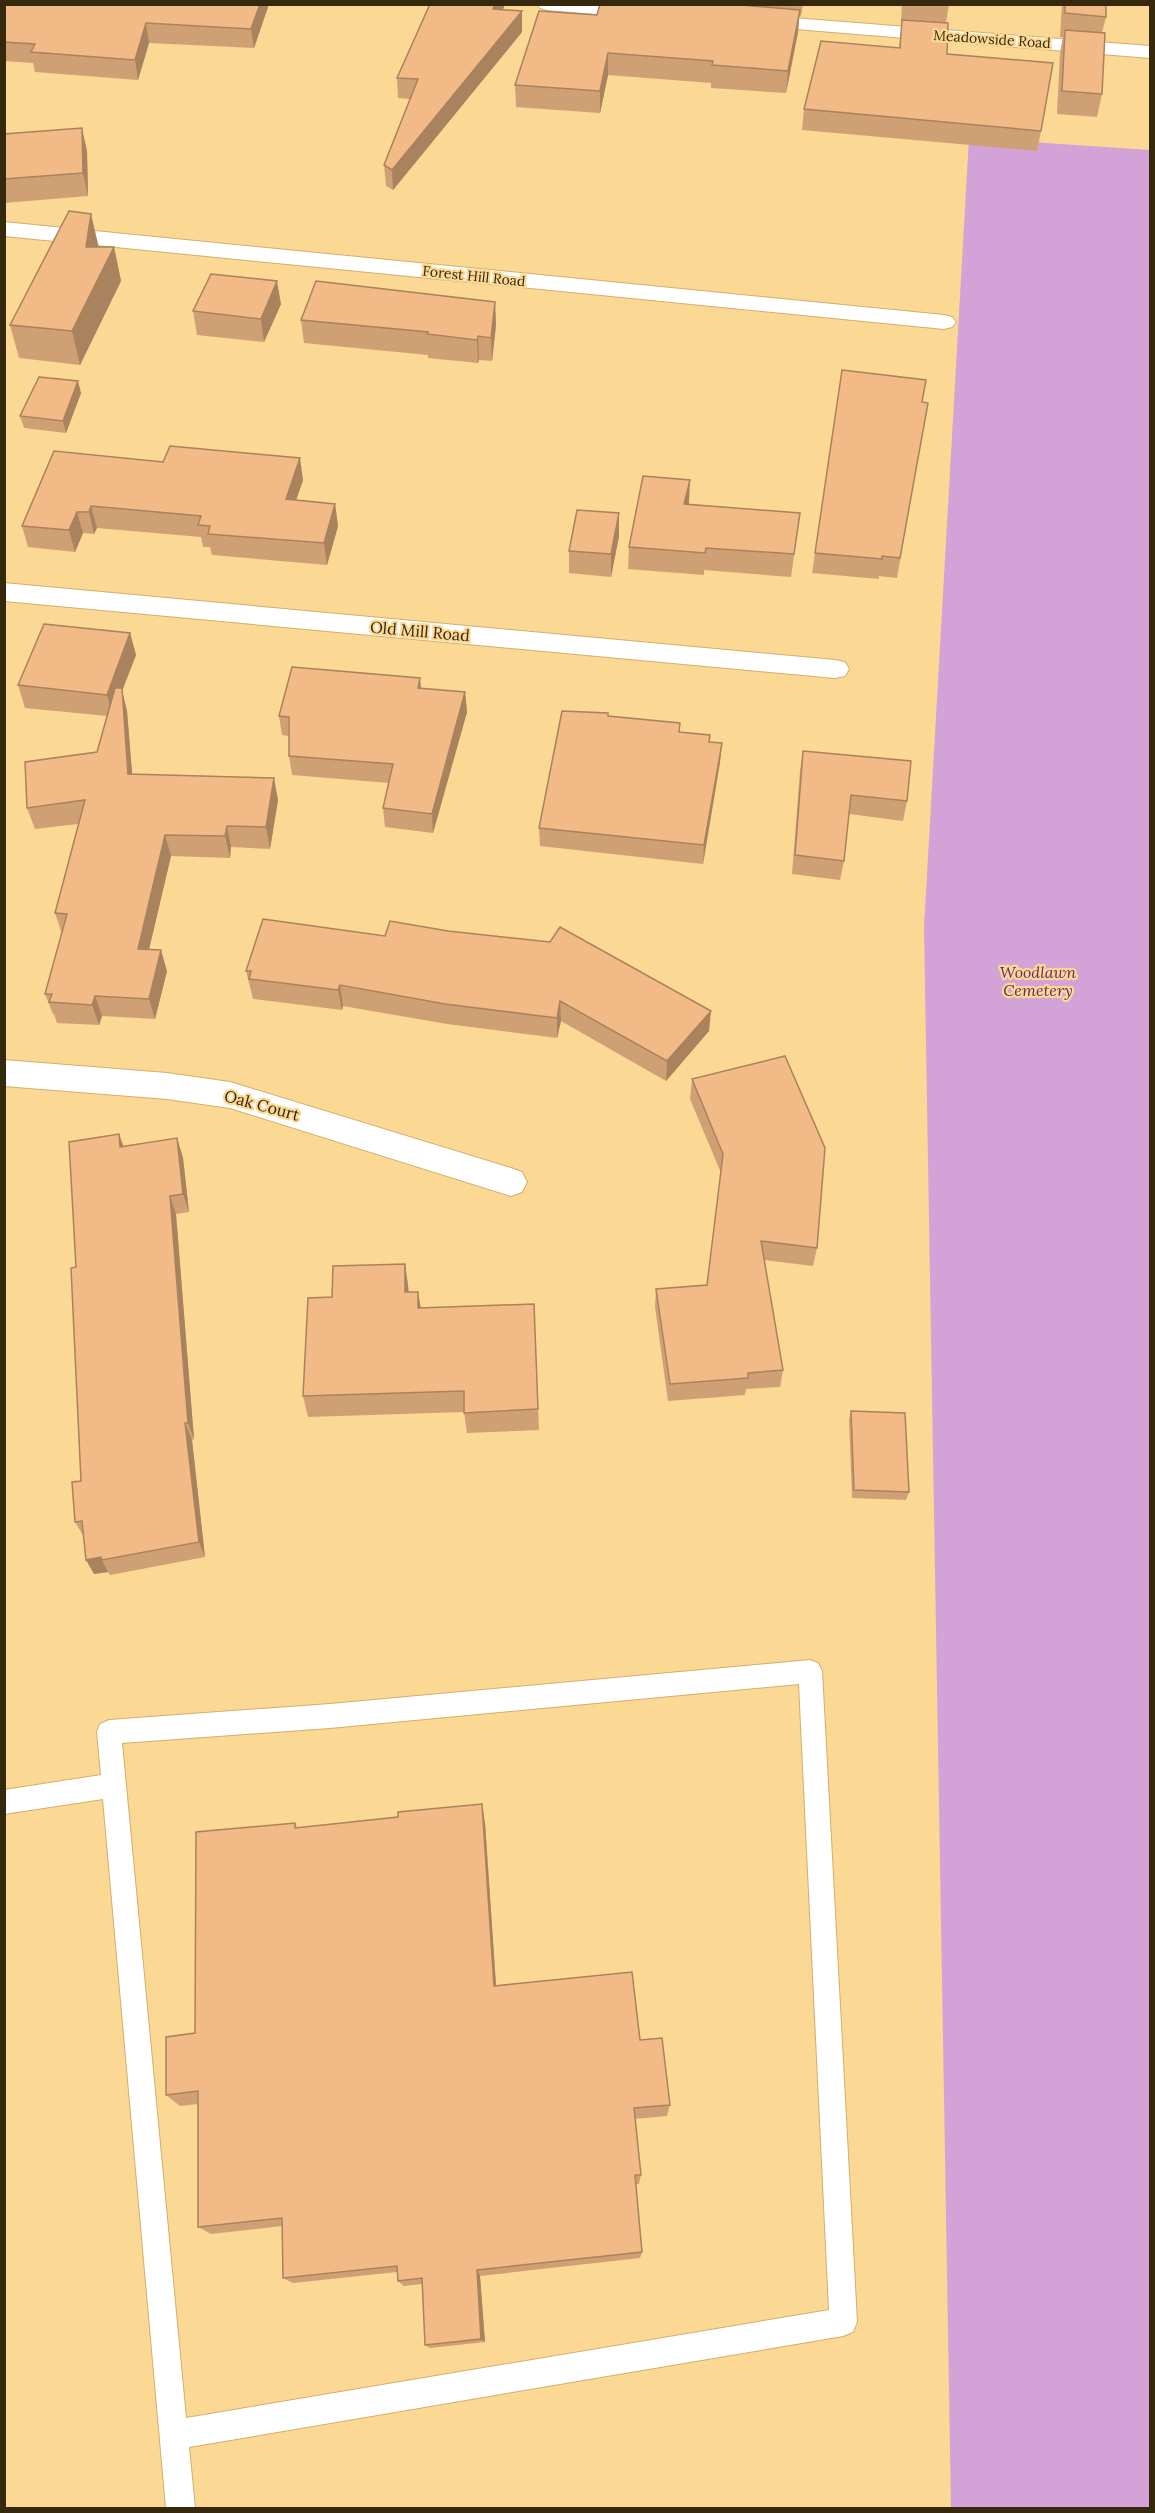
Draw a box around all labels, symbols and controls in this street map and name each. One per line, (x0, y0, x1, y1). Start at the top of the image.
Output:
street label: Meadowside Road (933, 26, 1051, 52)
street label: Forest Hill Road (422, 262, 526, 290)
street label: Old Mill Road (369, 617, 471, 645)
park label: Woodlawn Cemetery (1000, 962, 1076, 1000)
street label: Oak Court (222, 1085, 303, 1125)

